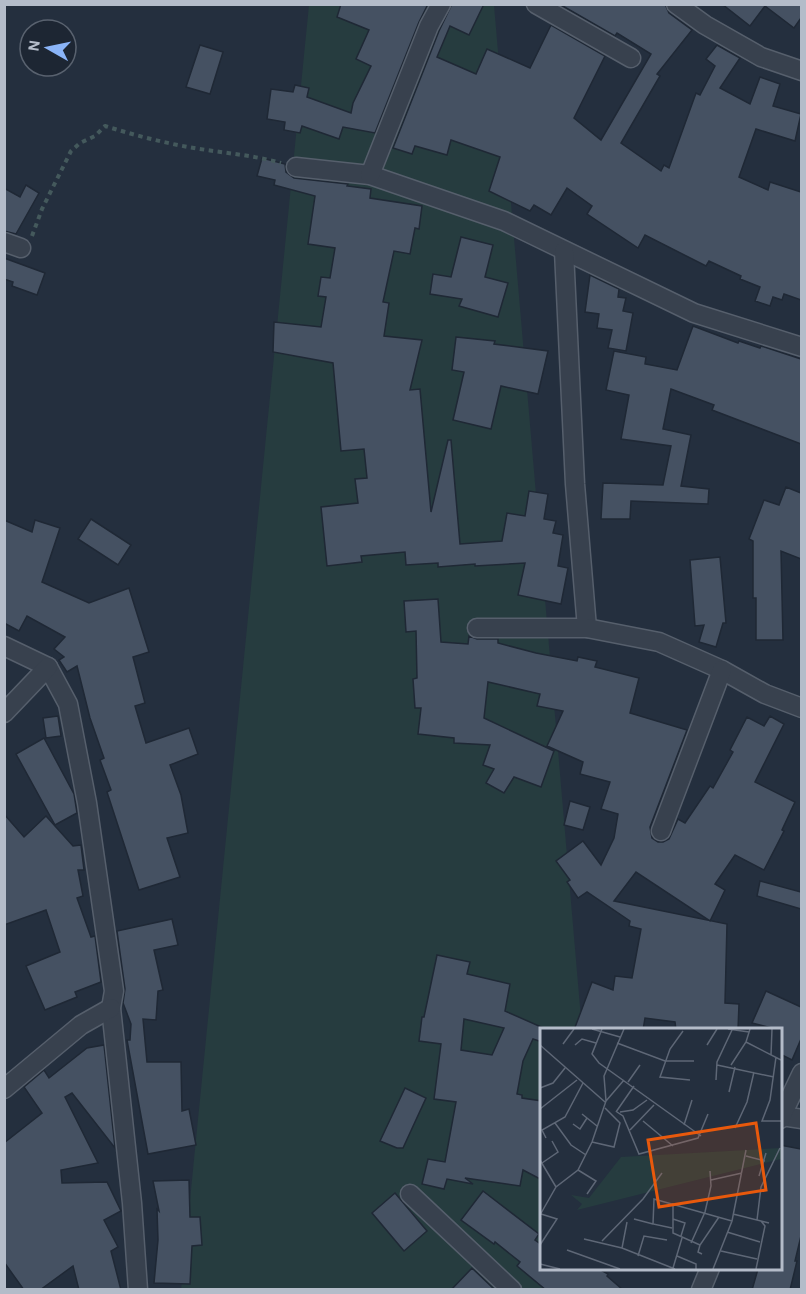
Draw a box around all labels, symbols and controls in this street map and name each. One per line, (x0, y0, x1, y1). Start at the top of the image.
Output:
north arrow (18, 18, 78, 78)
text: N (25, 39, 43, 53)
inset map (540, 1028, 782, 1270)

